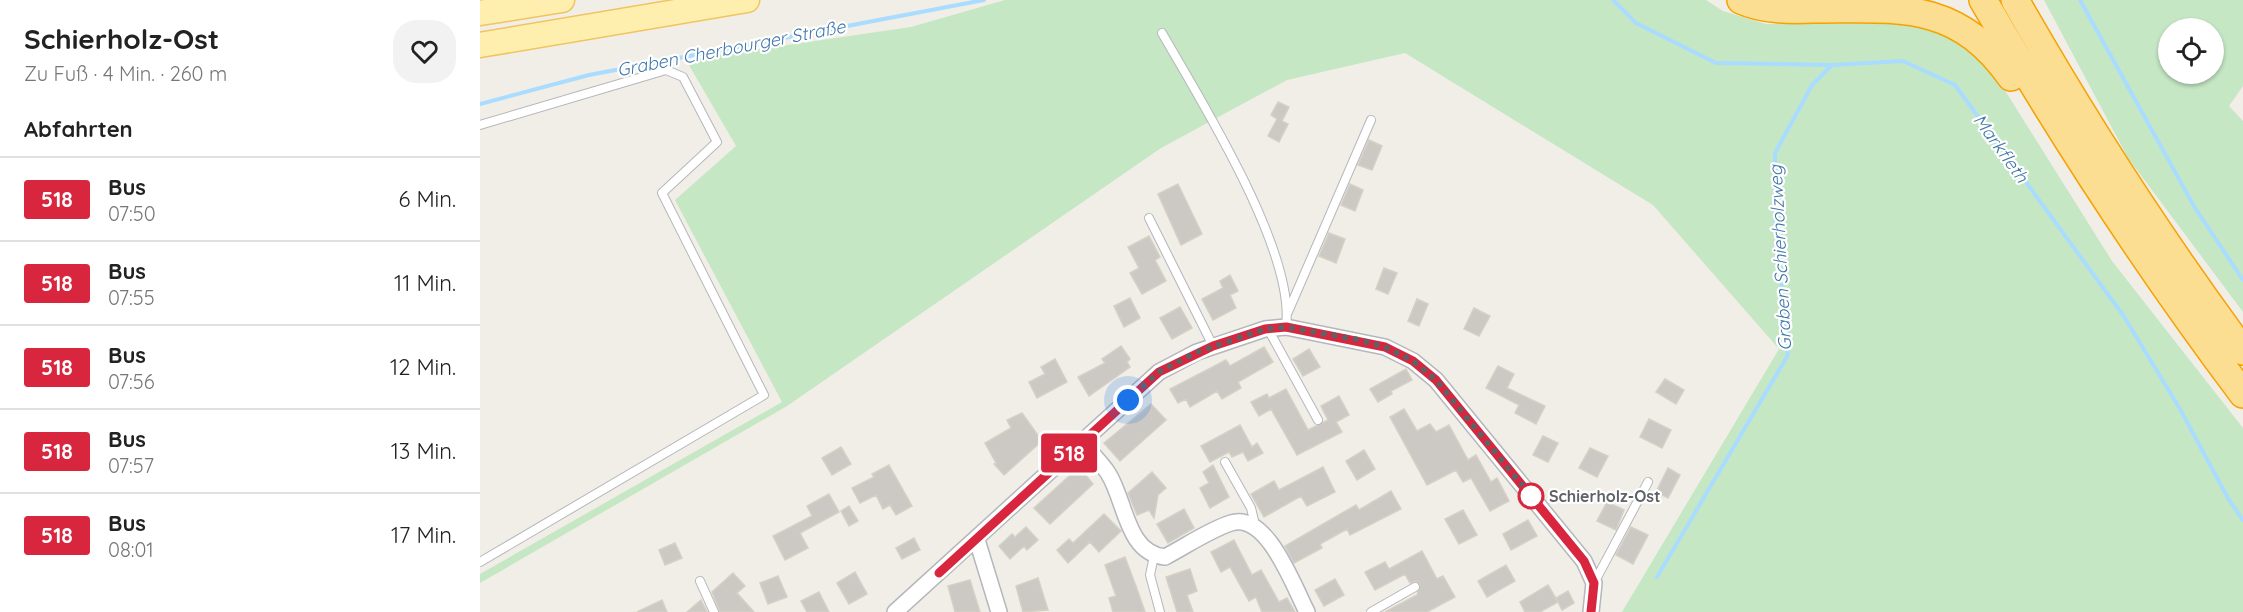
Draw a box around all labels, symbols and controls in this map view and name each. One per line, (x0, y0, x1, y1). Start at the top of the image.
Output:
water label: Graben Cherbourger Straße (615, 14, 848, 81)
map controls (2158, 18, 2224, 84)
button: locate (2158, 18, 2224, 84)
button: heart (393, 20, 456, 83)
text: Schierholz-Ost (24, 21, 219, 56)
text: Zu Fuß · 4 Min. · 260 m (24, 61, 227, 86)
water label: Markfleth (1968, 109, 2034, 188)
text: Abfahrten (24, 115, 133, 143)
water label: Graben Schierholzweg (1764, 163, 1796, 351)
text: Bus (108, 173, 146, 201)
text: 6 Min. (399, 185, 456, 213)
text: 518 (41, 186, 73, 212)
text: 07:50 (108, 201, 156, 226)
text: Bus (108, 257, 146, 285)
text: 11 Min. (394, 269, 456, 297)
text: 518 (41, 270, 73, 296)
text: 07:55 (108, 285, 155, 310)
text: Bus (108, 341, 146, 369)
text: 12 Min. (390, 353, 456, 381)
text: 518 (41, 354, 73, 380)
text: 07:56 (108, 369, 154, 394)
your location (1113, 385, 1143, 415)
text: Bus (108, 425, 146, 453)
line badge: 518 (1034, 434, 1104, 472)
text: 13 Min. (391, 437, 456, 465)
text: 518 (41, 438, 73, 464)
text: 518 (1053, 440, 1085, 466)
text: 07:57 (108, 453, 154, 478)
marker: Schierholz-Ost (1518, 483, 1544, 509)
place label: Schierholz-Ost (1549, 486, 1661, 506)
text: Bus (108, 509, 146, 537)
text: 17 Min. (391, 521, 456, 549)
text: 518 (41, 522, 73, 548)
text: 08:01 (108, 537, 154, 562)

